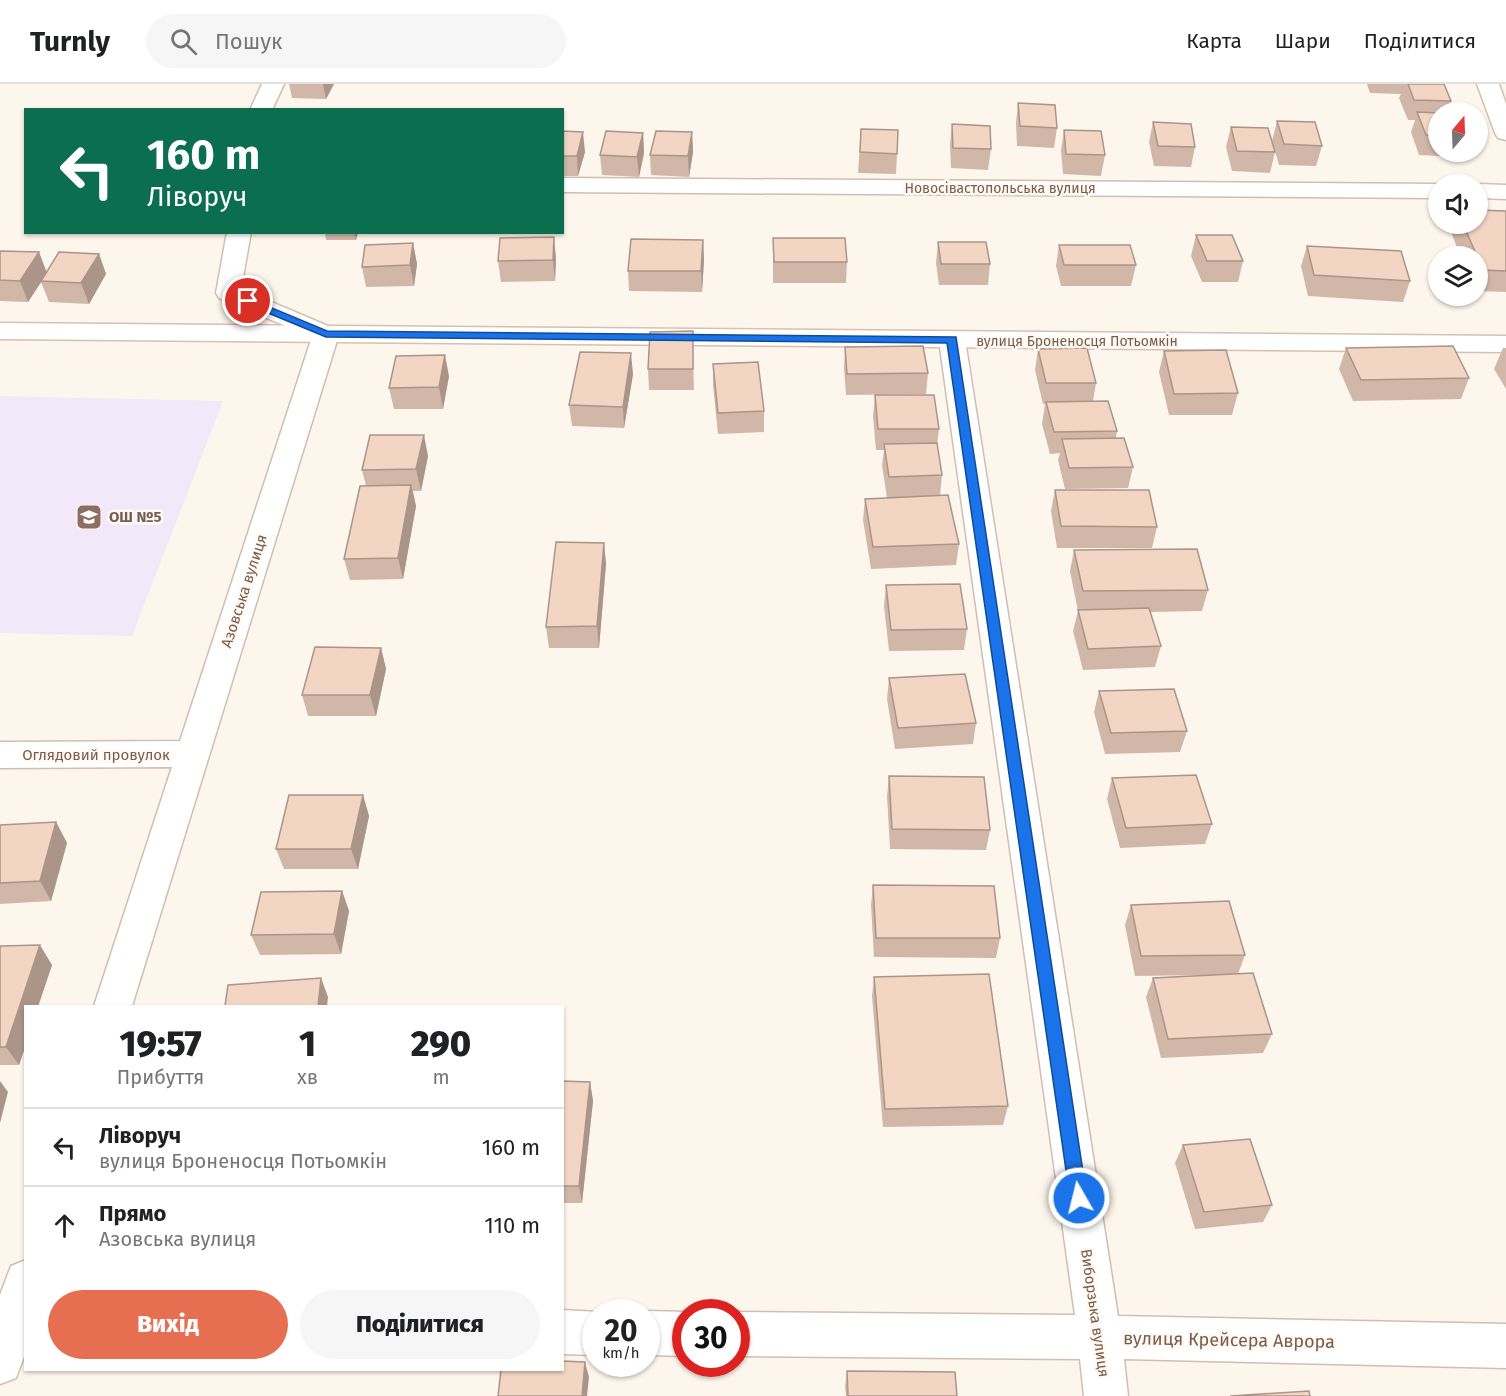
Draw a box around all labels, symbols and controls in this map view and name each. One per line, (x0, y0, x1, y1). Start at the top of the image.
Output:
search box (146, 14, 566, 68)
text: Turnly (30, 25, 110, 58)
icon: search (167, 25, 200, 58)
text: Пошук (215, 28, 282, 55)
text: Карта (1186, 28, 1242, 54)
text: Шари (1275, 28, 1331, 54)
text: Поділитися (1364, 28, 1476, 54)
north arrow (1428, 102, 1488, 162)
map controls (1428, 102, 1488, 306)
text: 160 m (147, 130, 260, 180)
icon: left (48, 132, 126, 210)
button: sound (1428, 174, 1488, 234)
street label: Новосівастопольська вулиця (904, 180, 1096, 197)
text: Ліворуч (147, 181, 247, 213)
button: layers (1428, 246, 1488, 306)
pin (222, 275, 273, 326)
icon: arrive (231, 284, 264, 317)
street label: вулиця Броненосця Потьомкін (976, 333, 1178, 350)
school or university icon: ОШ №5 (74, 502, 104, 532)
place label: ОШ №5 (109, 508, 162, 526)
street label: Азовська вулиця (217, 532, 271, 650)
street label: Оглядовий провулок (22, 746, 170, 764)
text: 19:57 (119, 1022, 202, 1066)
text: 1 (299, 1022, 316, 1066)
text: 290 (411, 1022, 471, 1066)
text: Прибуття (117, 1065, 204, 1089)
text: хв (297, 1065, 318, 1089)
text: m (432, 1065, 450, 1089)
text: Ліворуч (99, 1122, 181, 1149)
icon: left (48, 1131, 81, 1164)
text: 160 m (482, 1134, 540, 1161)
text: вулиця Броненосця Потьомкін (99, 1149, 387, 1173)
position arrow (1047, 1166, 1111, 1230)
text: Прямо (99, 1200, 166, 1227)
icon: ahead (48, 1209, 81, 1242)
text: 110 m (484, 1212, 540, 1239)
text: Азовська вулиця (99, 1227, 256, 1251)
street label: Виборзька вулиця (1077, 1248, 1113, 1378)
button: Вихід (48, 1290, 288, 1359)
button: Поділитися (300, 1290, 540, 1359)
speed limit sign: 30 (672, 1299, 750, 1377)
text: 20 (604, 1313, 638, 1349)
street label: вулиця Крейсера Аврора (1123, 1327, 1335, 1353)
text: km/h (602, 1344, 640, 1362)

